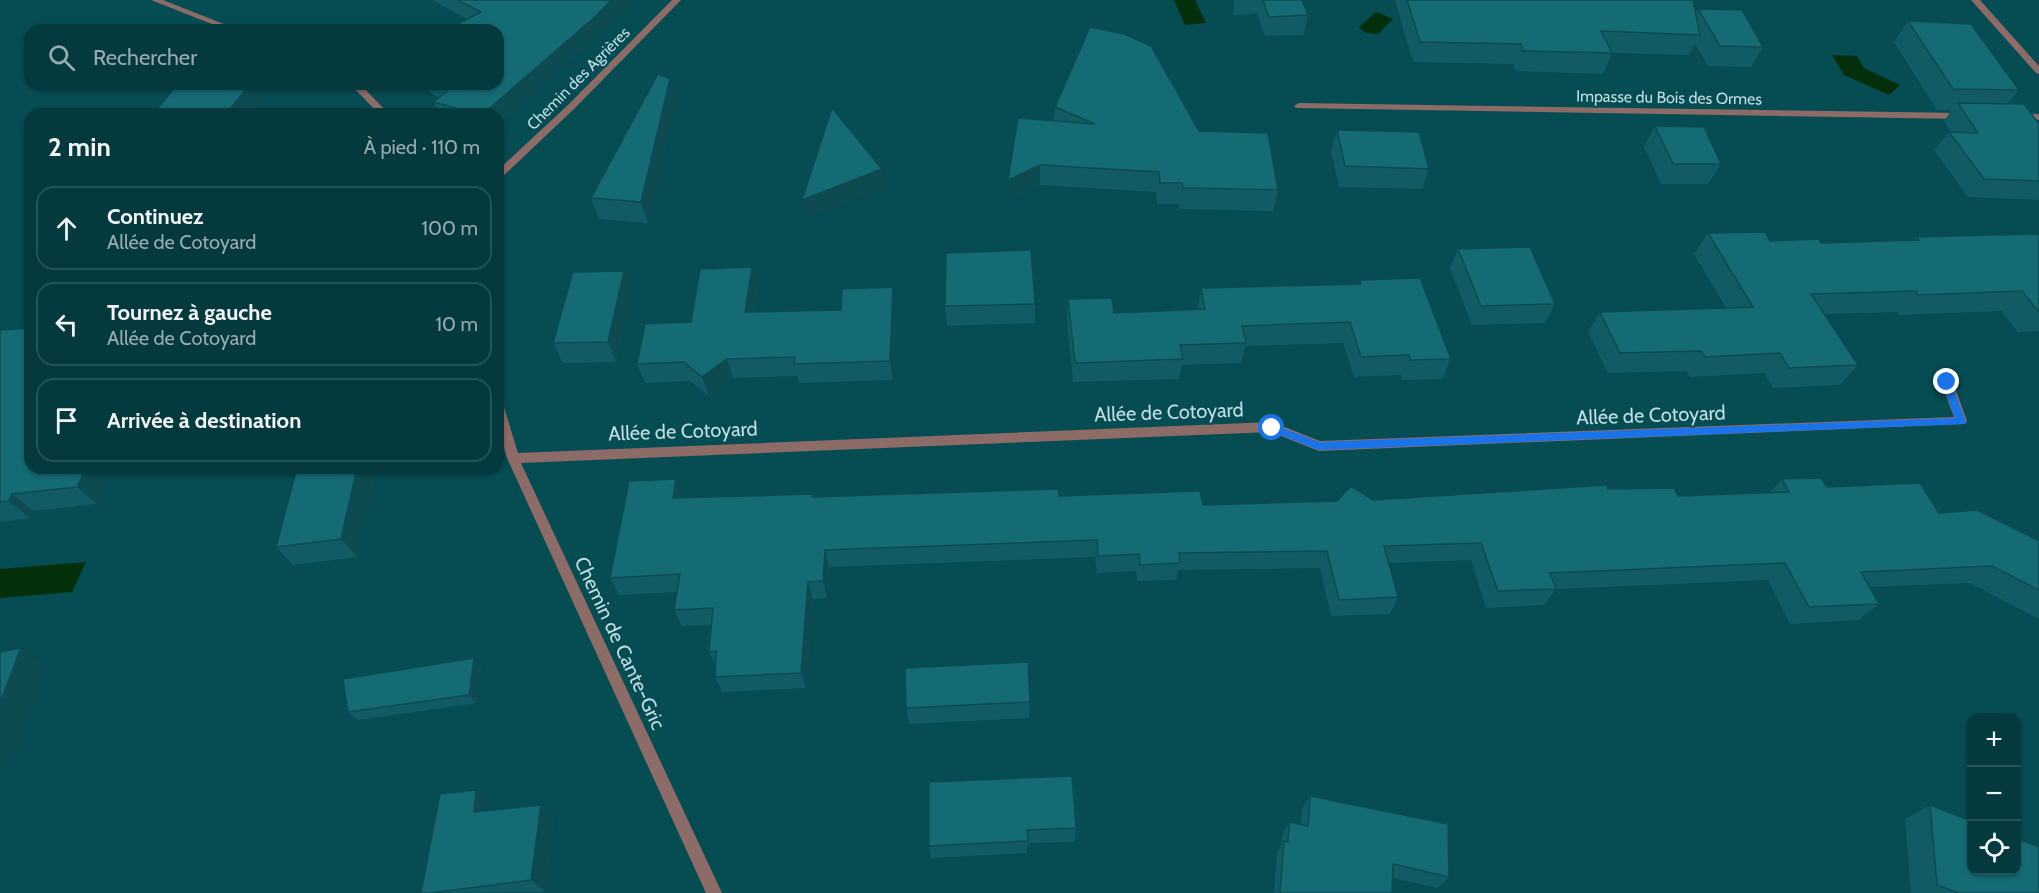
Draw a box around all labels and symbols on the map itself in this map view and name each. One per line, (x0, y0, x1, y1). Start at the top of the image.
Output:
street label: Chemin des Agrières (523, 23, 634, 134)
street label: Impasse du Bois des Ormes (1576, 86, 1762, 109)
route end (1933, 368, 1959, 394)
street label: Allée de Cotoyard (1094, 397, 1244, 427)
street label: Allée de Cotoyard (1576, 400, 1726, 430)
route start (1258, 414, 1284, 440)
street label: Allée de Cotoyard (608, 416, 758, 446)
street label: Chemin de Cante-Gric (569, 553, 671, 733)

